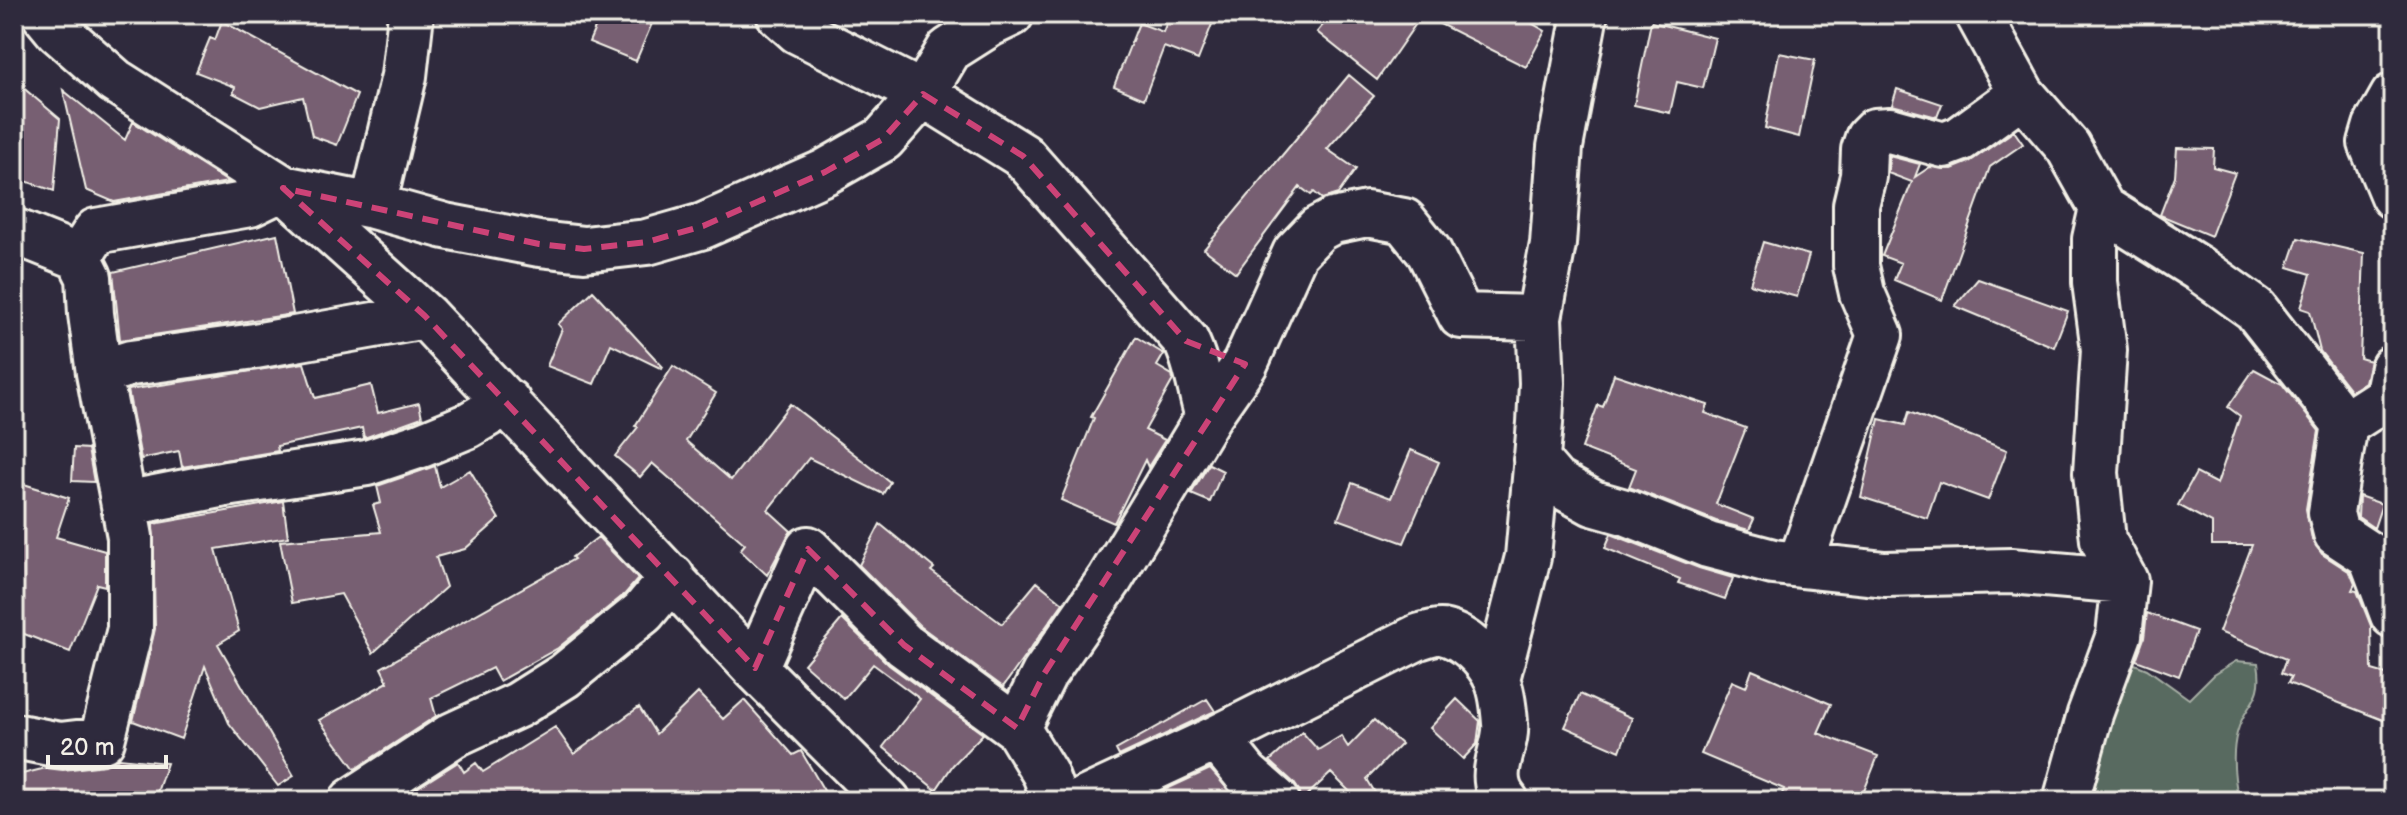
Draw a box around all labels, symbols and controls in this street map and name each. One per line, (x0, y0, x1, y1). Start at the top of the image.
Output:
scale bar (48, 719, 166, 769)
text: 20 m (60, 733, 115, 762)

